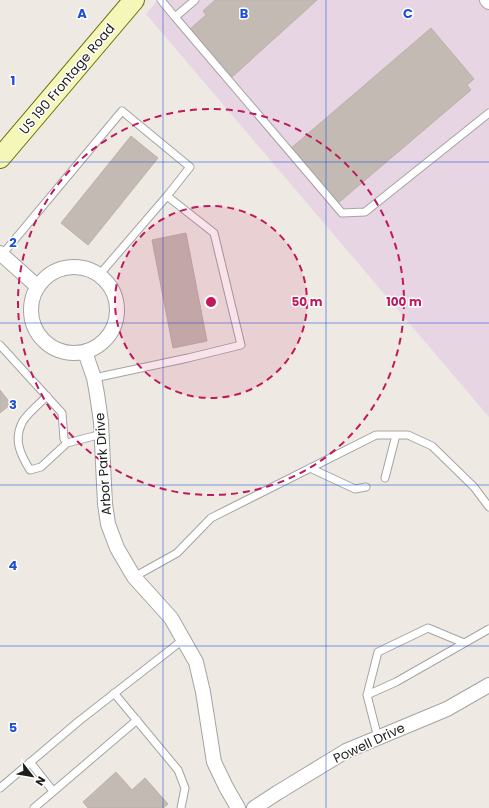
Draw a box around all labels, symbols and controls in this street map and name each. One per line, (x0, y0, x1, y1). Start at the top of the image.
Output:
text: A (77, 4, 87, 23)
text: B (240, 4, 249, 23)
text: C (403, 4, 413, 23)
street label: US 190 Frontage Road (15, 19, 119, 139)
text: 1 (11, 71, 15, 90)
text: 2 (9, 233, 17, 252)
text: 50 m (292, 293, 323, 310)
text: 100 m (386, 293, 422, 310)
centre of rings (204, 295, 218, 309)
text: 3 (9, 395, 17, 414)
street label: Arbor Park Drive (90, 412, 116, 516)
text: 4 (9, 556, 18, 575)
text: 5 (9, 718, 17, 737)
street label: Powell Drive (330, 718, 408, 768)
north arrow (12, 756, 52, 796)
text: N (32, 773, 50, 789)

